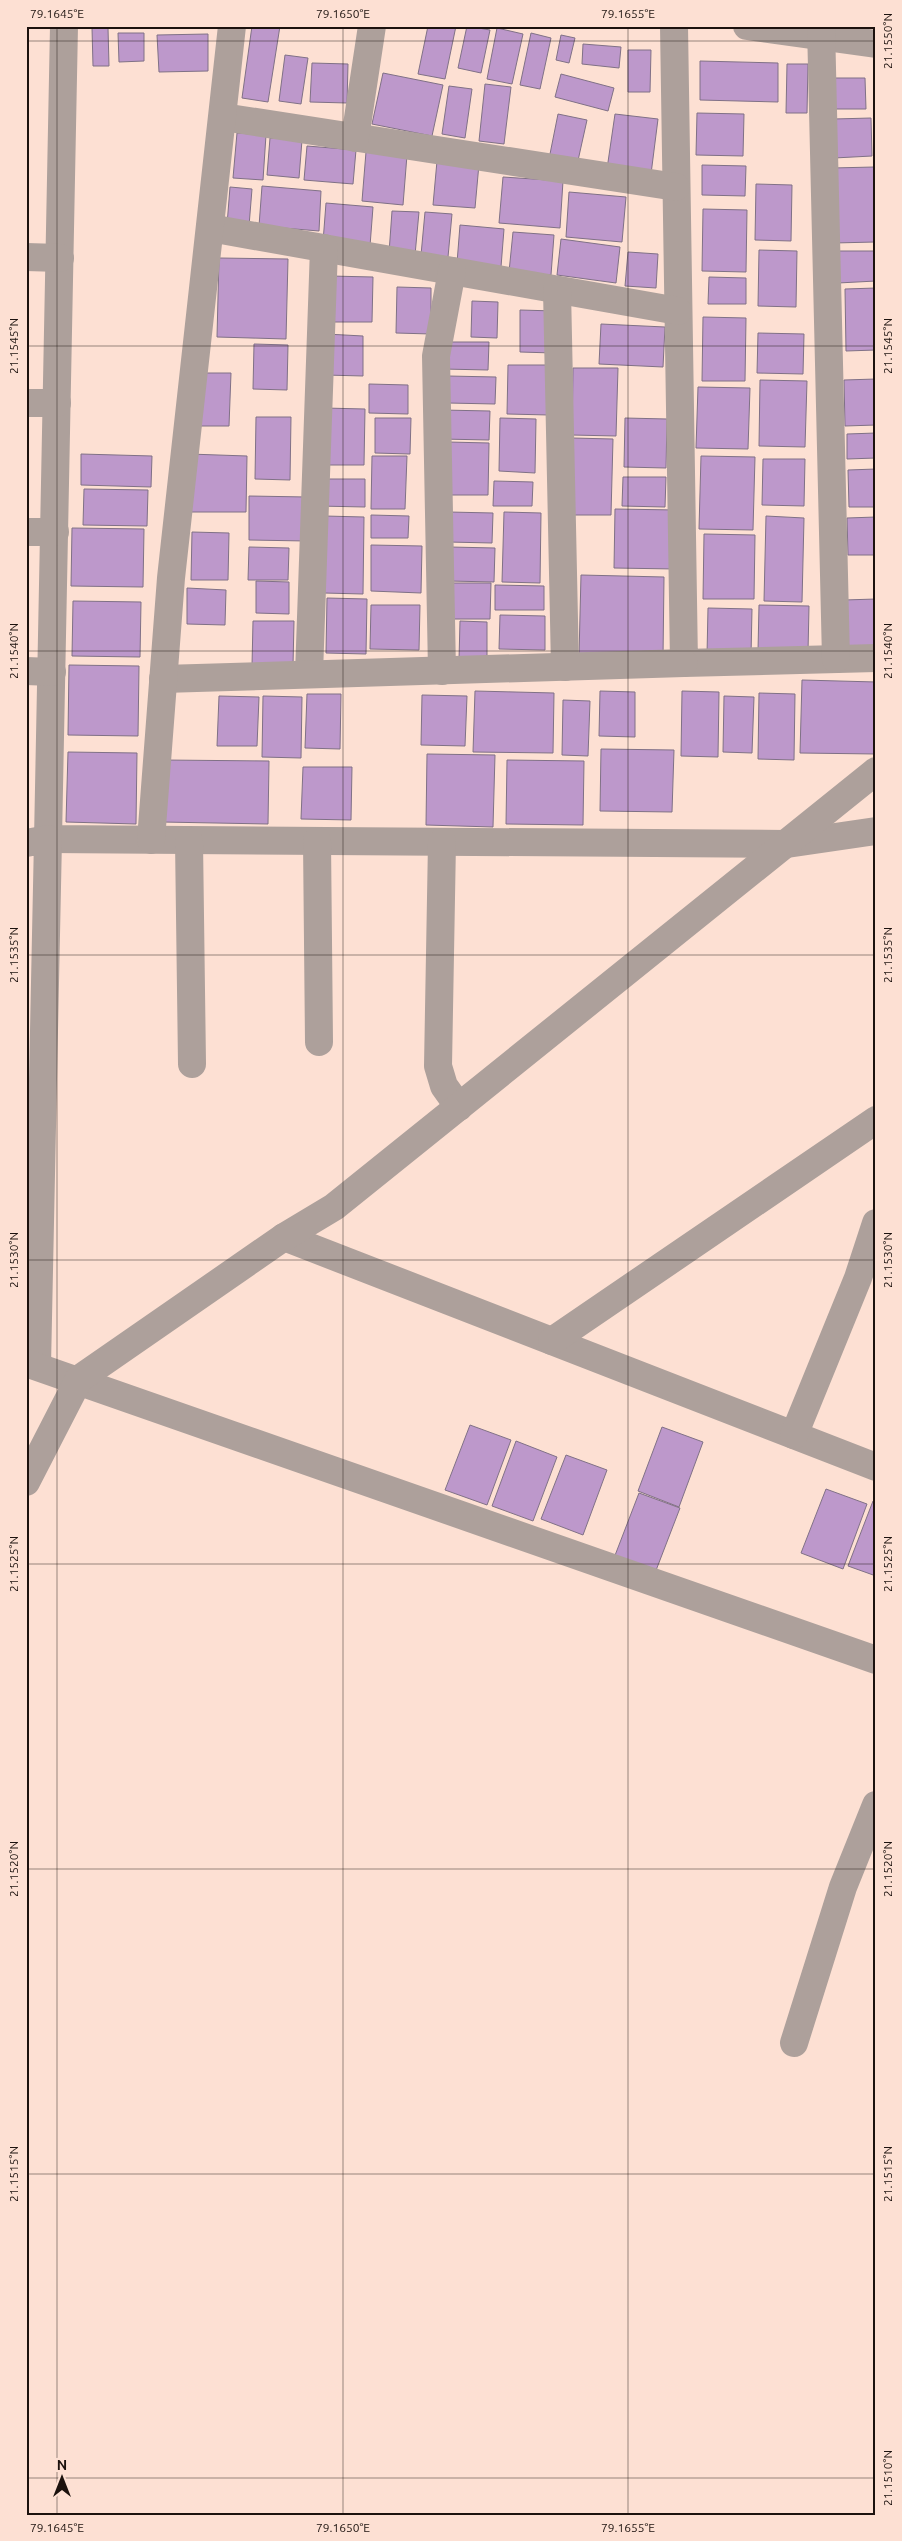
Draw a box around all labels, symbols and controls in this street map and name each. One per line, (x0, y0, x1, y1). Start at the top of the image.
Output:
text: 79.1645°E (30, 7, 84, 20)
text: 79.1650°E (316, 7, 370, 20)
text: 79.1655°E (601, 7, 655, 20)
text: 21.1550°N (881, 13, 894, 69)
text: 21.1545°N (7, 318, 20, 374)
text: 21.1545°N (881, 318, 894, 374)
text: 21.1540°N (7, 623, 20, 679)
text: 21.1540°N (881, 623, 894, 679)
text: 21.1535°N (7, 927, 20, 983)
text: 21.1535°N (881, 927, 894, 983)
text: 21.1530°N (7, 1232, 20, 1288)
text: 21.1530°N (881, 1232, 894, 1288)
text: 21.1525°N (7, 1536, 20, 1592)
text: 21.1525°N (881, 1536, 894, 1592)
text: 21.1520°N (7, 1841, 20, 1897)
text: 21.1520°N (881, 1841, 894, 1897)
text: 21.1515°N (7, 2146, 20, 2202)
text: 21.1515°N (881, 2146, 894, 2202)
text: 21.1510°N (881, 2450, 894, 2506)
north arrow (38, 2454, 88, 2504)
text: N (57, 2457, 67, 2473)
text: 79.1645°E (30, 2521, 84, 2534)
text: 79.1650°E (316, 2521, 370, 2534)
text: 79.1655°E (601, 2521, 655, 2534)

